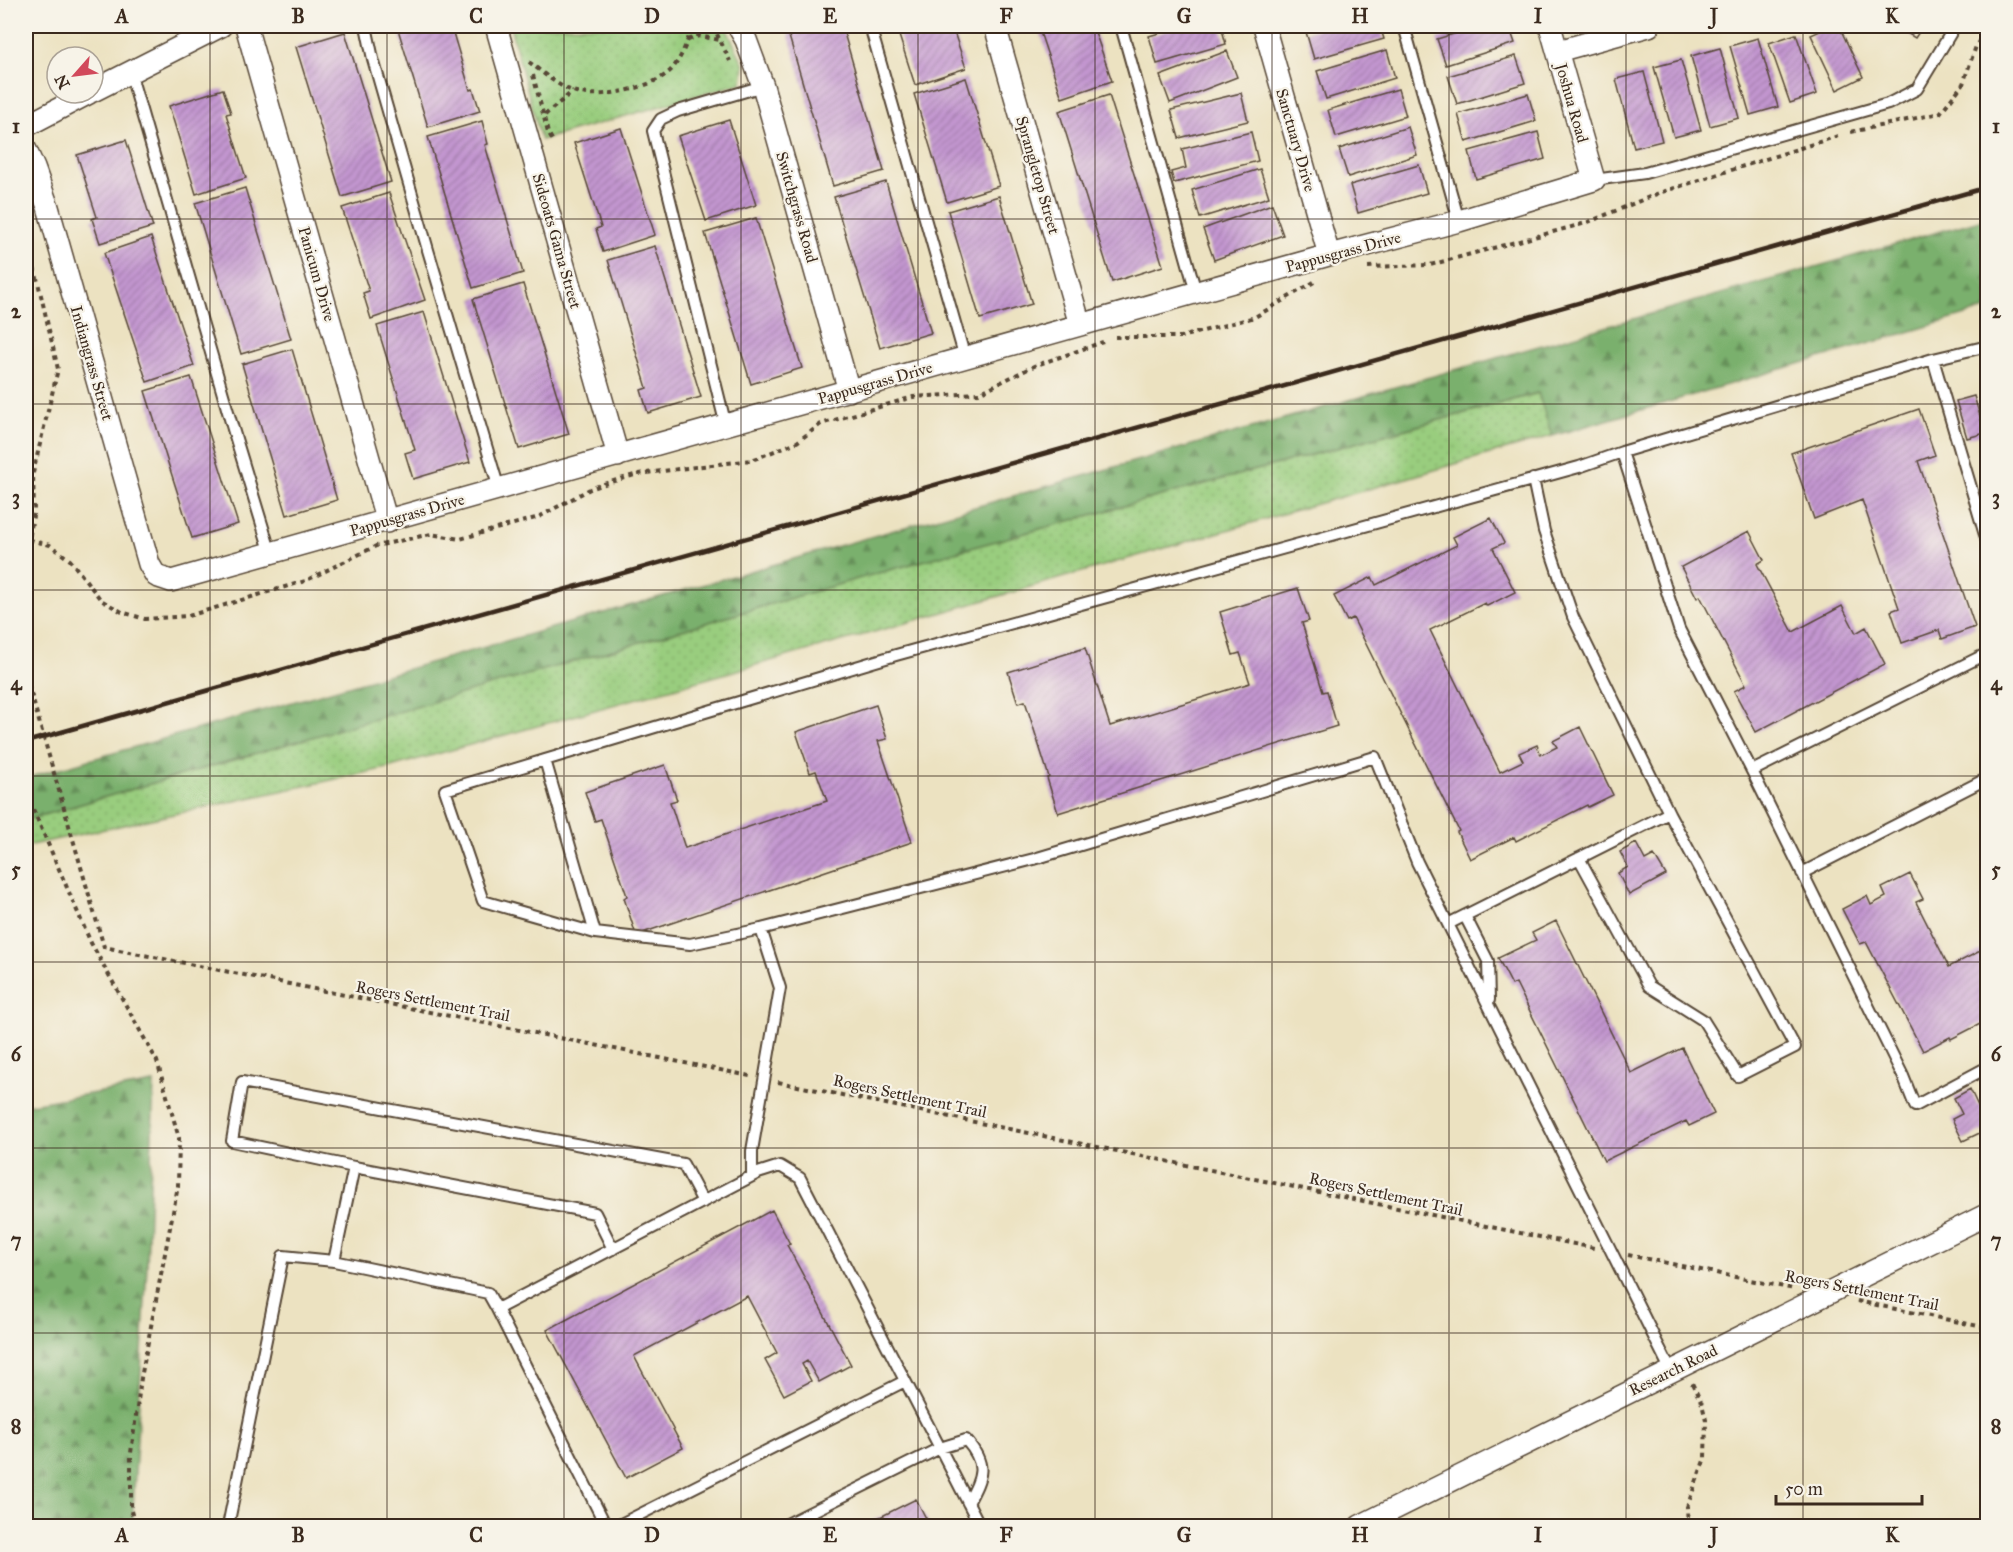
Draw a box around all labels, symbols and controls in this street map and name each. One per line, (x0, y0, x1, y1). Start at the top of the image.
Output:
text: A (113, 4, 129, 28)
text: B (291, 4, 305, 28)
text: C (469, 4, 483, 28)
text: D (644, 4, 660, 28)
text: E (823, 4, 838, 28)
text: F (999, 4, 1013, 28)
text: G (1177, 4, 1192, 28)
text: H (1351, 4, 1369, 28)
text: I (1534, 4, 1543, 28)
text: J (1707, 4, 1719, 30)
text: K (1885, 4, 1900, 28)
north arrow (45, 45, 105, 105)
street label: Joshua Road (1550, 59, 1592, 145)
text: N (50, 71, 74, 92)
street label: Sanctuary Drive (1272, 86, 1320, 194)
text: 1 (12, 114, 20, 138)
street label: Sprangletop Street (1011, 114, 1064, 237)
text: 1 (1992, 114, 2000, 138)
street label: Switchgrass Road (771, 149, 822, 265)
street label: Sideoats Gama Street (529, 171, 586, 311)
street label: Panicum Drive (294, 224, 340, 324)
street label: Pappusgrass Drive (1283, 227, 1403, 277)
text: 2 (11, 299, 22, 323)
text: 2 (1991, 299, 2002, 323)
street label: Indiangrass Street (66, 303, 118, 423)
street label: Pappusgrass Drive (816, 357, 935, 409)
text: 3 (12, 485, 20, 510)
text: 3 (1992, 485, 2000, 510)
street label: Pappusgrass Drive (348, 489, 467, 541)
text: 4 (10, 671, 22, 696)
text: 4 (1990, 671, 2002, 696)
text: 5 (11, 857, 21, 881)
text: 5 (1991, 857, 2001, 881)
street label: Rogers Settlement Trail (354, 977, 512, 1026)
text: 6 (11, 1042, 23, 1066)
text: 6 (1991, 1042, 2003, 1066)
street label: Rogers Settlement Trail (831, 1070, 989, 1123)
street label: Rogers Settlement Trail (1307, 1168, 1465, 1221)
text: 7 (11, 1228, 22, 1252)
text: 7 (1991, 1228, 2002, 1252)
street label: Rogers Settlement Trail (1783, 1266, 1941, 1315)
street label: Research Road (1626, 1340, 1720, 1400)
text: 8 (11, 1414, 21, 1438)
text: 8 (1991, 1414, 2001, 1438)
scale bar (1776, 1468, 1922, 1506)
text: 50 m (1785, 1478, 1823, 1500)
text: A (113, 1523, 129, 1547)
text: B (291, 1523, 305, 1547)
text: C (469, 1523, 483, 1547)
text: D (644, 1523, 660, 1547)
text: E (823, 1523, 838, 1547)
text: F (999, 1523, 1013, 1547)
text: G (1177, 1523, 1192, 1547)
text: H (1351, 1523, 1369, 1547)
text: I (1534, 1523, 1543, 1547)
text: J (1707, 1523, 1719, 1549)
text: K (1885, 1523, 1900, 1547)

